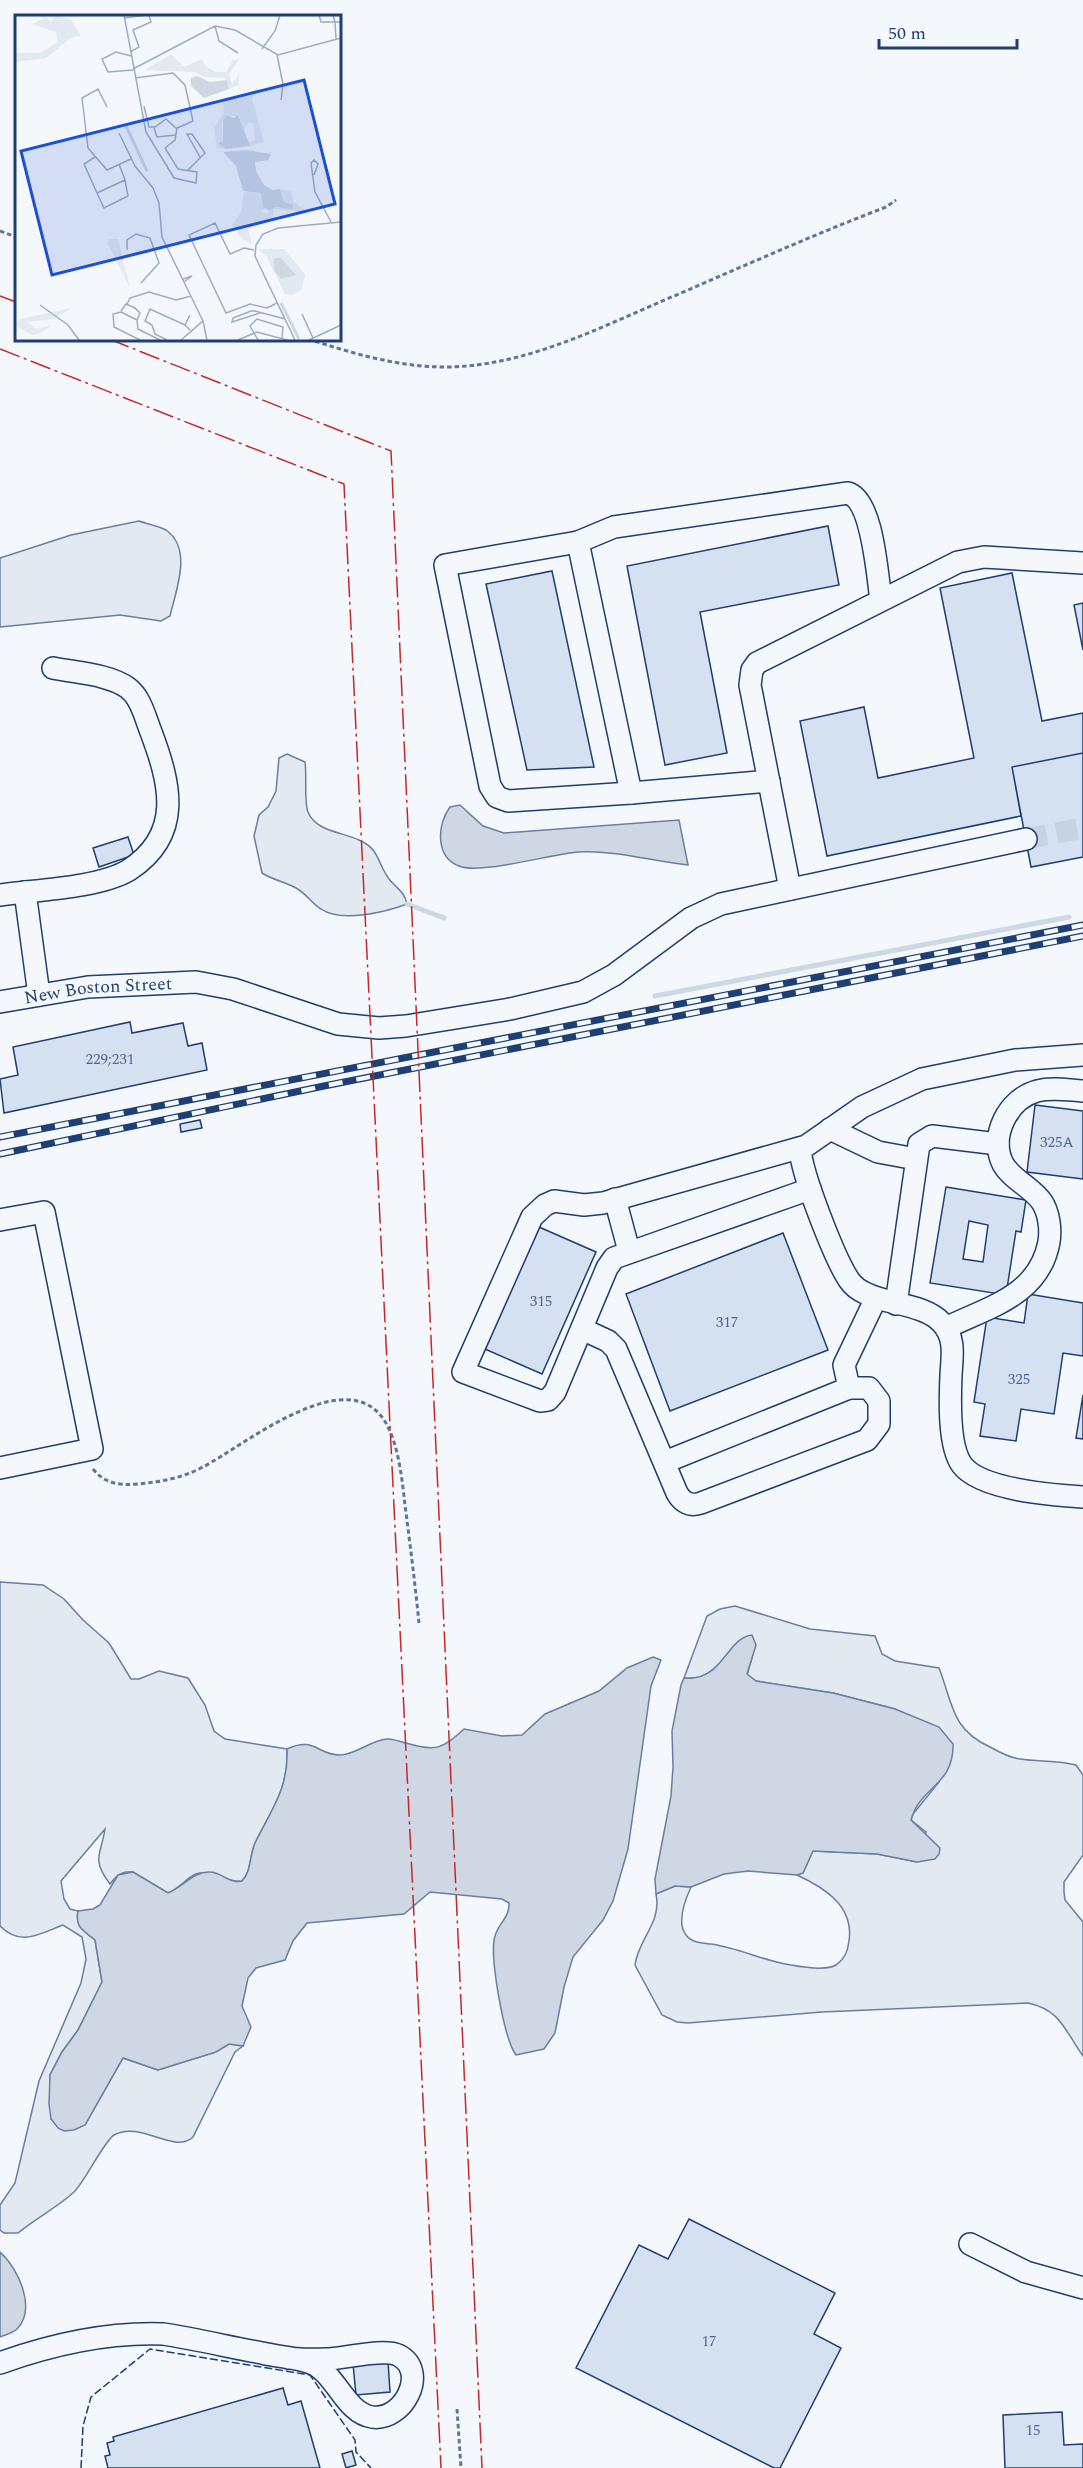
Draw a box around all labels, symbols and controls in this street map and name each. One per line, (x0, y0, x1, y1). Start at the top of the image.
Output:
scale bar (879, 12, 1017, 50)
inset map (15, 15, 340, 340)
text: 50 m (888, 20, 926, 47)
street label: New Boston Street (22, 970, 173, 1012)
house number: 229;231 (86, 1048, 134, 1071)
house number: 325A (1040, 1131, 1074, 1154)
house number: 315 (530, 1290, 552, 1313)
house number: 317 (716, 1311, 738, 1334)
house number: 325 (1008, 1368, 1030, 1391)
house number: 17 (701, 2330, 717, 2353)
house number: 15 (1025, 2419, 1041, 2442)

